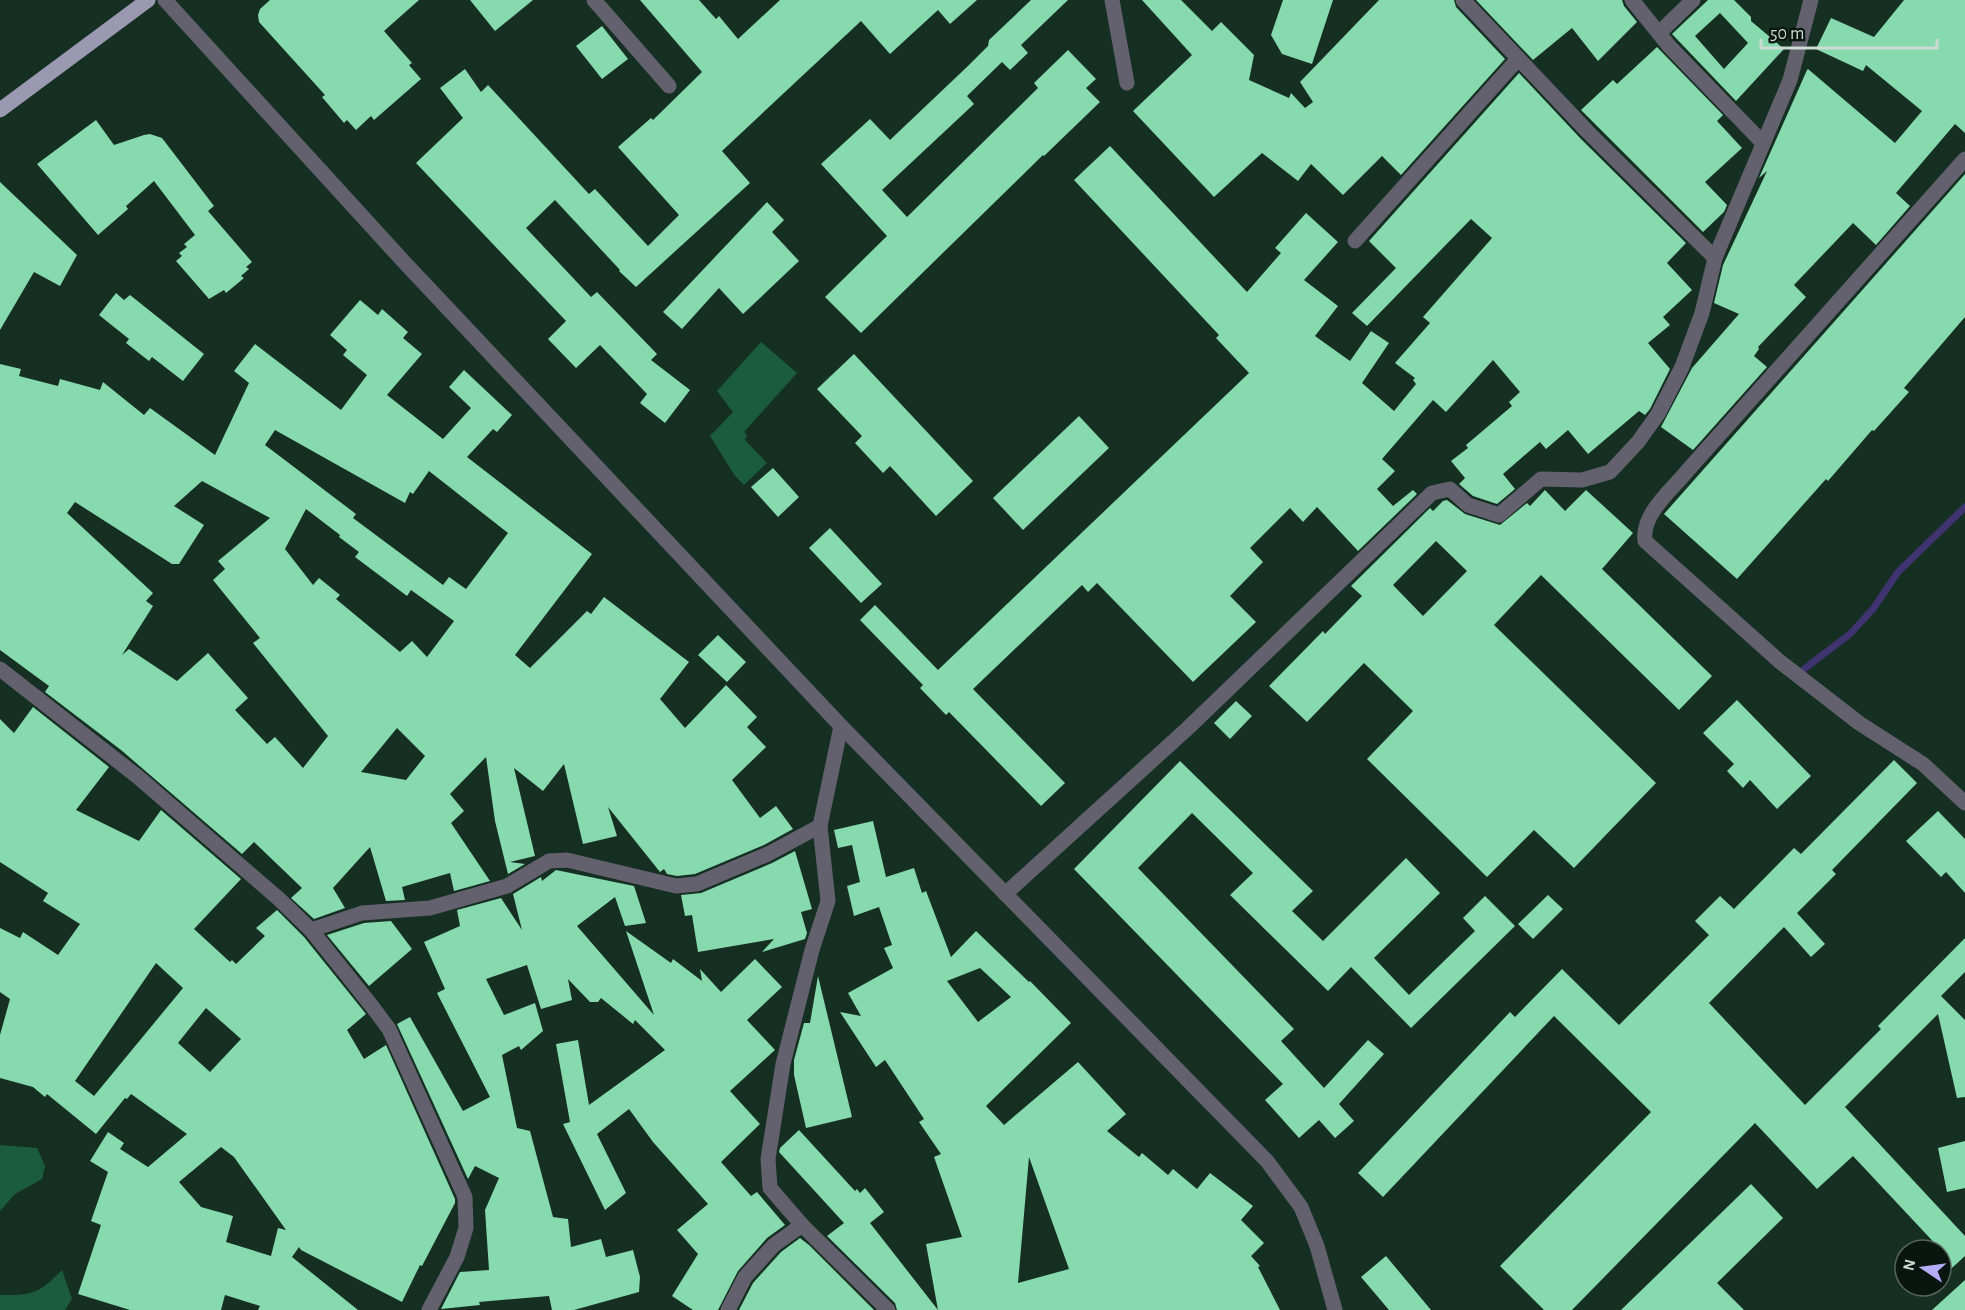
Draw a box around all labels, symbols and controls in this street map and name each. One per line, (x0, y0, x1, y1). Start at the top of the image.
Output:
scale bar (1761, 12, 1936, 50)
text: 50 m (1770, 25, 1804, 43)
north arrow (1893, 1238, 1953, 1298)
text: N (1900, 1258, 1918, 1272)

